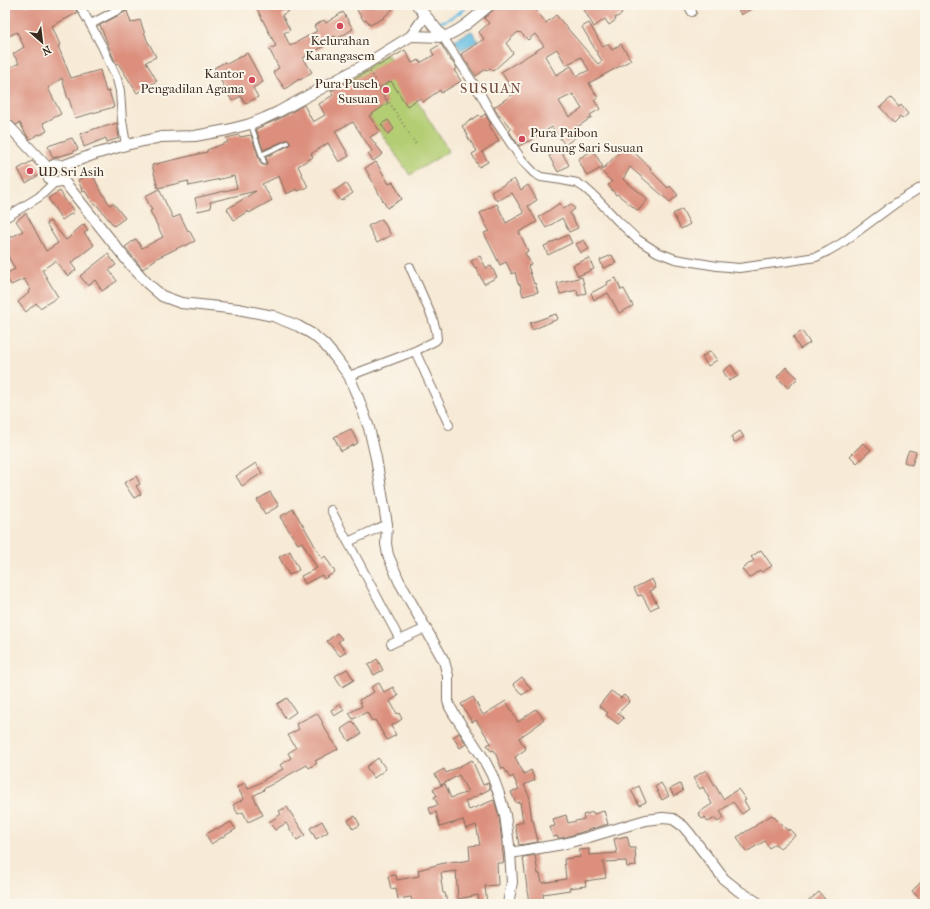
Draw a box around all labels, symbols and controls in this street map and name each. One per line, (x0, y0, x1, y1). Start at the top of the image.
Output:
marker: Kelurahan Karangasem (335, 21, 345, 31)
north arrow (22, 22, 62, 62)
place label: Kelurahan Karangasem (305, 33, 375, 63)
text: N (39, 43, 53, 58)
place label: Kantor Pengadilan Agama (140, 66, 245, 96)
marker: Kantor Pengadilan Agama (247, 75, 257, 85)
place label: Pura Puseh Susuan (315, 76, 379, 106)
district label: SUSUAN (460, 80, 522, 97)
marker: Pura Puseh Susuan (381, 85, 391, 95)
place label: Pura Paibon Gunung Sari Susuan (530, 125, 644, 155)
marker: Pura Paibon Gunung Sari Susuan (517, 134, 527, 144)
place label: UD Sri Asih (38, 164, 105, 179)
marker: UD Sri Asih (25, 166, 35, 176)

